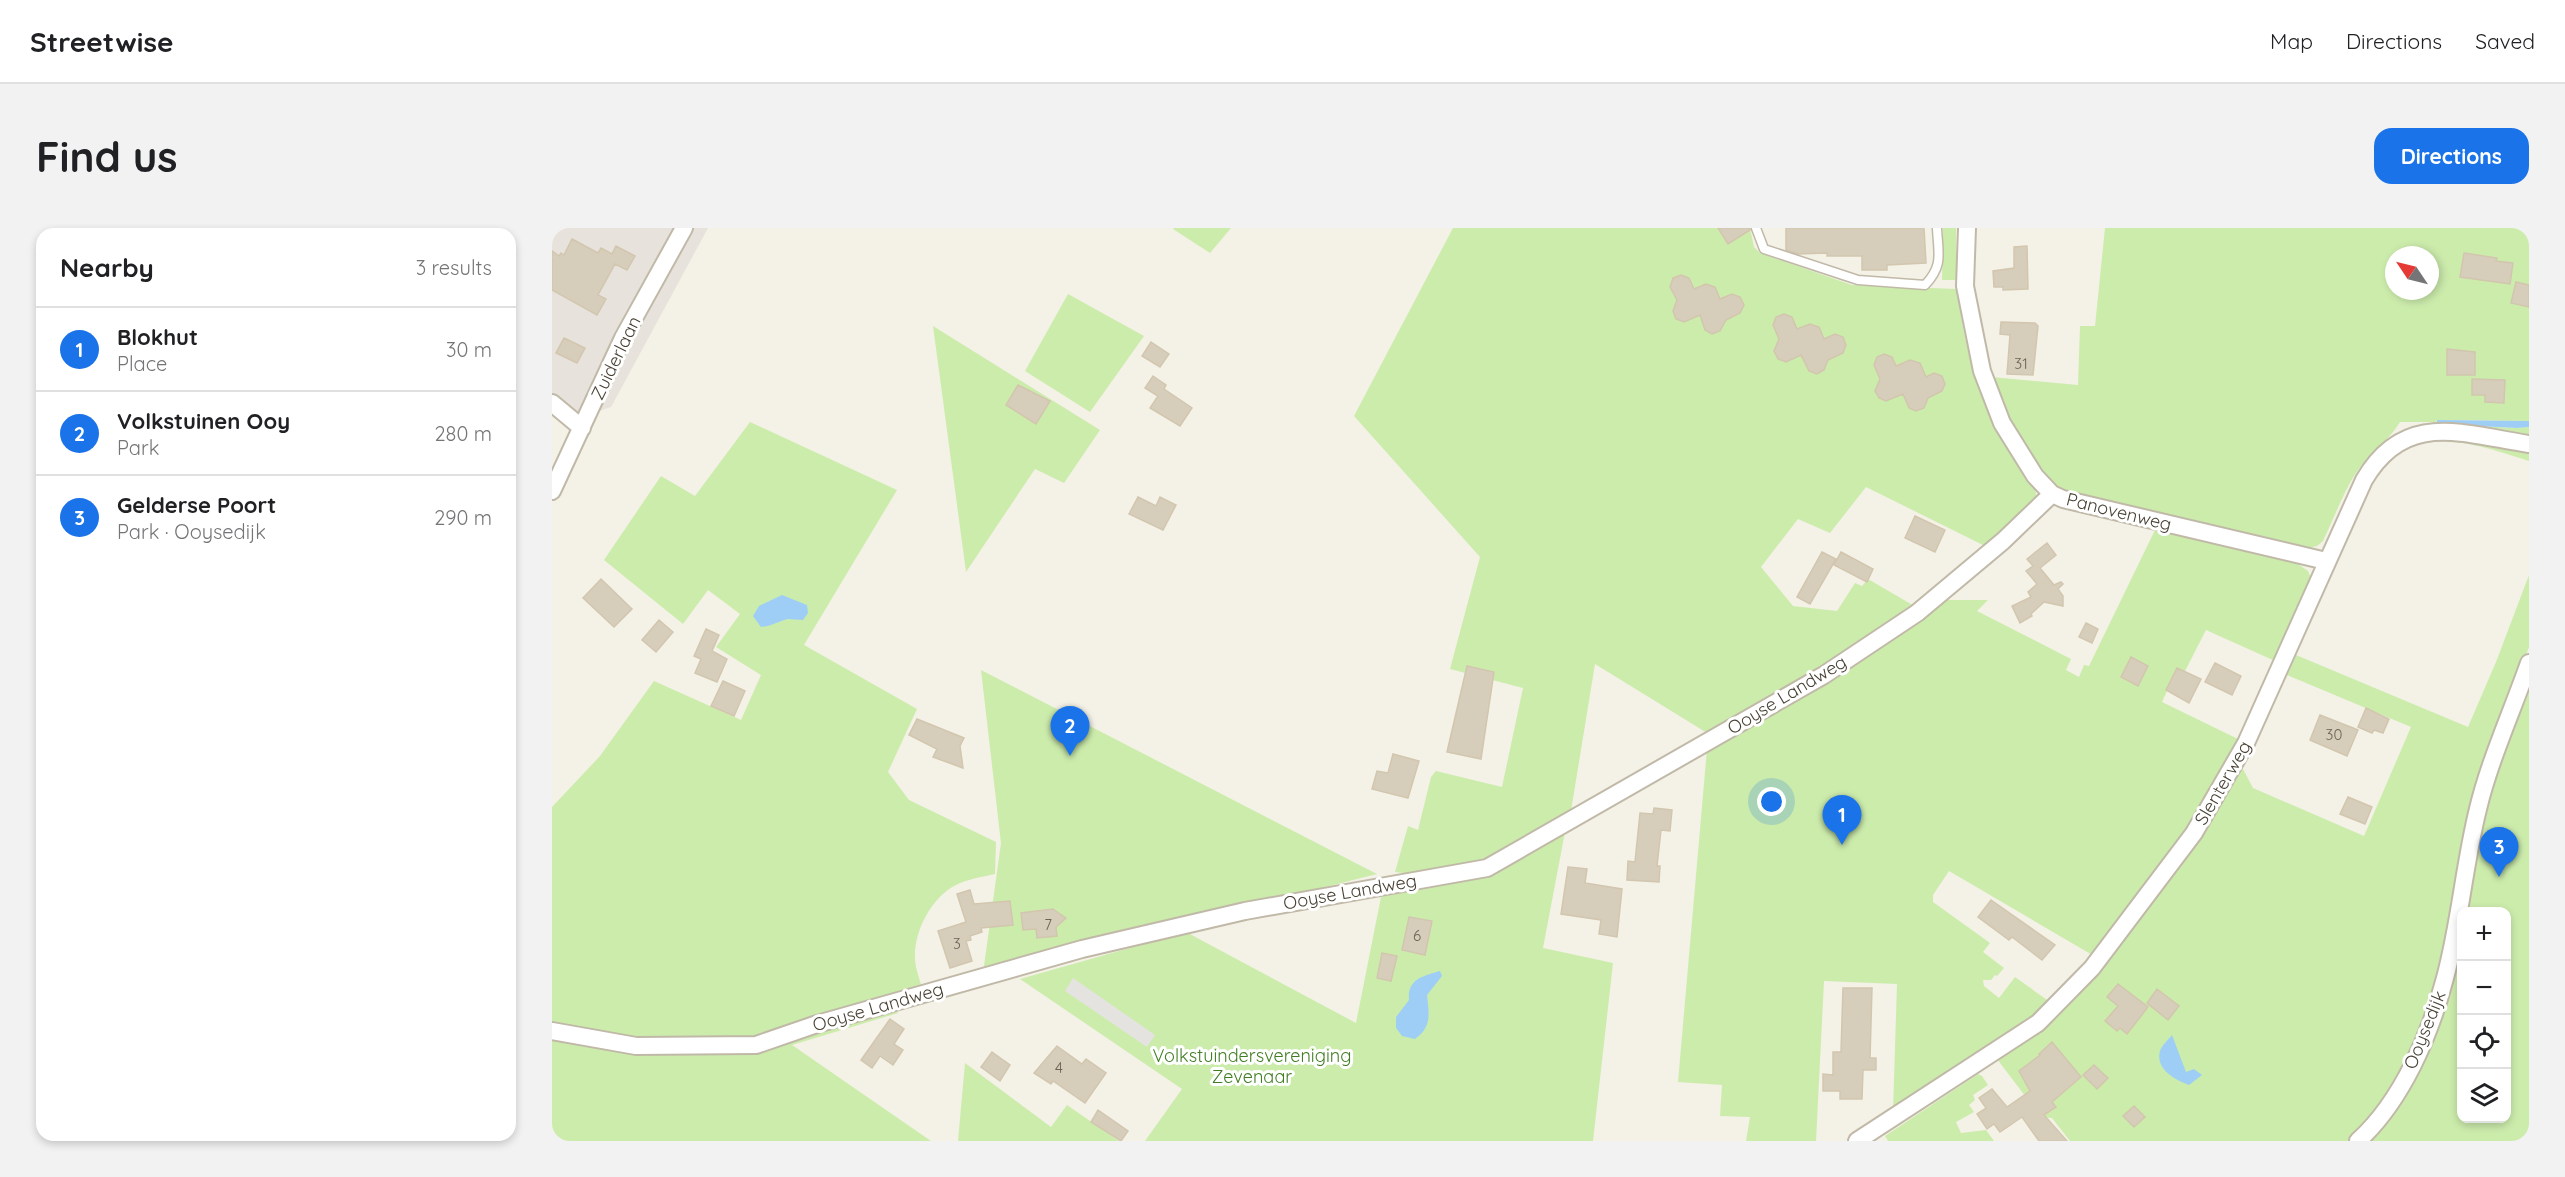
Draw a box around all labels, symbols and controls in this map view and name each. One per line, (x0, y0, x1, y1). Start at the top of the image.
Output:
text: Streetwise (30, 24, 173, 59)
text: Map (2270, 28, 2313, 54)
text: Directions (2346, 28, 2442, 54)
text: Saved (2475, 28, 2535, 54)
button: Directions (2374, 128, 2529, 184)
text: Find us (36, 130, 178, 183)
north arrow (2385, 246, 2439, 300)
text: Nearby (60, 251, 154, 284)
text: 3 results (416, 255, 492, 280)
street label: Zuiderlaan (585, 312, 646, 403)
text: Blokhut (117, 323, 198, 351)
text: 1 (76, 337, 83, 362)
text: 30 m (446, 337, 492, 362)
text: Place (117, 351, 167, 376)
house number: 31 (2014, 354, 2028, 373)
text: Volkstuinen Ooy (117, 407, 290, 435)
text: 2 (74, 421, 85, 446)
text: 280 m (435, 421, 492, 446)
text: Park (117, 435, 159, 460)
street label: Panovenweg (2064, 487, 2174, 536)
text: Gelderse Poort (117, 491, 276, 519)
text: 3 (74, 505, 85, 530)
text: 290 m (434, 505, 492, 530)
text: Park · Ooysedijk (117, 519, 266, 544)
street label: Ooyse Landweg (1723, 650, 1851, 739)
pin: 2 (1050, 706, 1090, 756)
house number: 30 (2326, 725, 2342, 744)
street label: Slenterweg (2189, 737, 2256, 829)
your location (1757, 787, 1786, 816)
pin: 1 (1822, 796, 1862, 845)
pin: 3 (2480, 828, 2518, 877)
street label: Ooyse Landweg (1281, 868, 1418, 915)
map controls (2457, 907, 2511, 1123)
button: + (2457, 907, 2511, 961)
house number: 7 (1044, 915, 1052, 934)
house number: 6 (1413, 926, 1421, 945)
house number: 3 (953, 934, 961, 953)
button: − (2457, 961, 2511, 1015)
street label: Ooyse Landweg (810, 977, 946, 1036)
street label: Ooysedijk (2398, 987, 2451, 1072)
button: locate (2457, 1015, 2511, 1069)
park label: Volkstuindersvereniging Zevenaar (1153, 1044, 1351, 1088)
house number: 4 (1055, 1058, 1063, 1077)
button: layers (2457, 1069, 2511, 1123)

